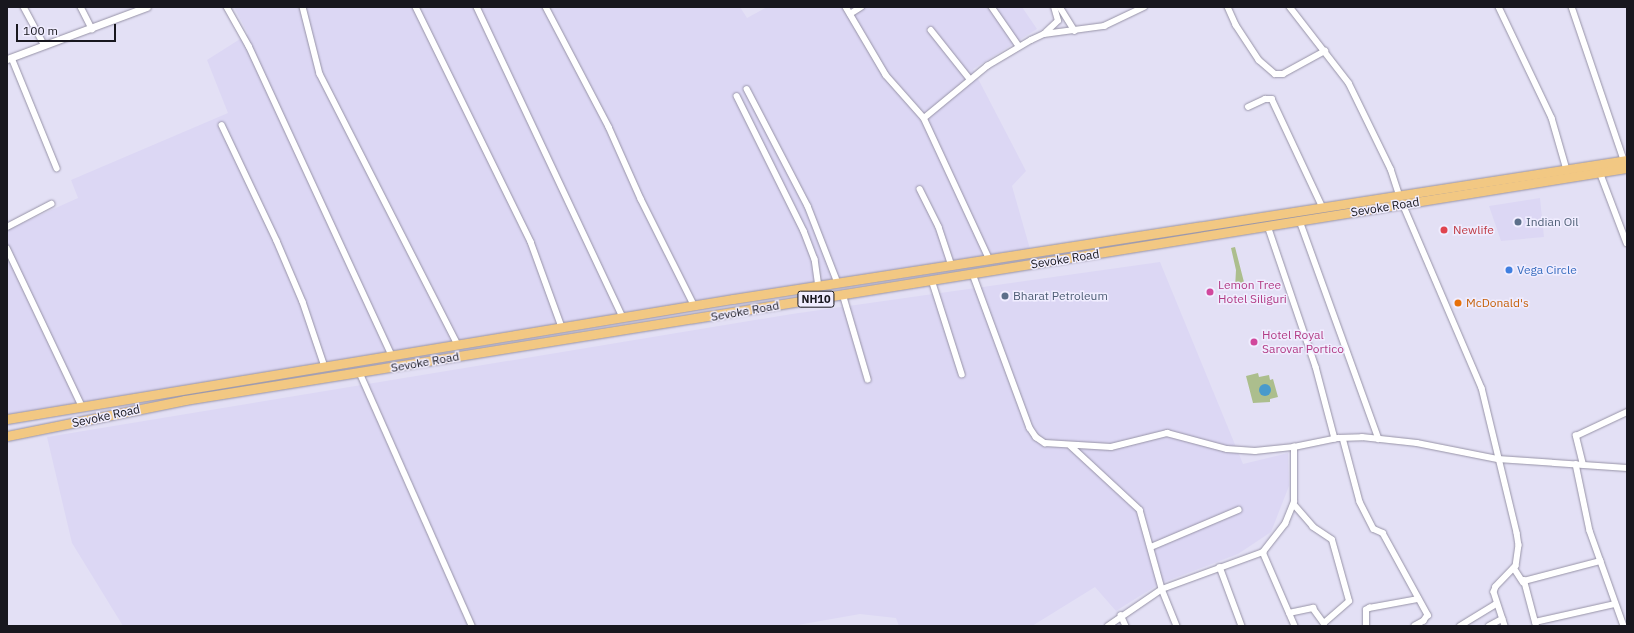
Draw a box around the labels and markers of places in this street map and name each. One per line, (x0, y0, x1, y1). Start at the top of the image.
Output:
place label: Indian Oil (1526, 215, 1578, 229)
marker: Indian Oil (1513, 217, 1523, 227)
place label: Newlife (1453, 223, 1494, 237)
marker: Newlife (1438, 224, 1450, 236)
place label: Vega Circle (1517, 263, 1577, 277)
marker: Vega Circle (1504, 265, 1514, 275)
place label: Lemon Tree Hotel Siliguri (1218, 278, 1287, 306)
marker: Lemon Tree Hotel Siliguri (1205, 287, 1215, 297)
place label: Bharat Petroleum (1013, 289, 1108, 303)
marker: Bharat Petroleum (1000, 291, 1010, 301)
place label: McDonald's (1466, 296, 1529, 310)
marker: McDonald's (1453, 298, 1463, 308)
place label: Hotel Royal Sarovar Portico (1262, 328, 1344, 356)
marker: Hotel Royal Sarovar Portico (1249, 337, 1259, 347)

